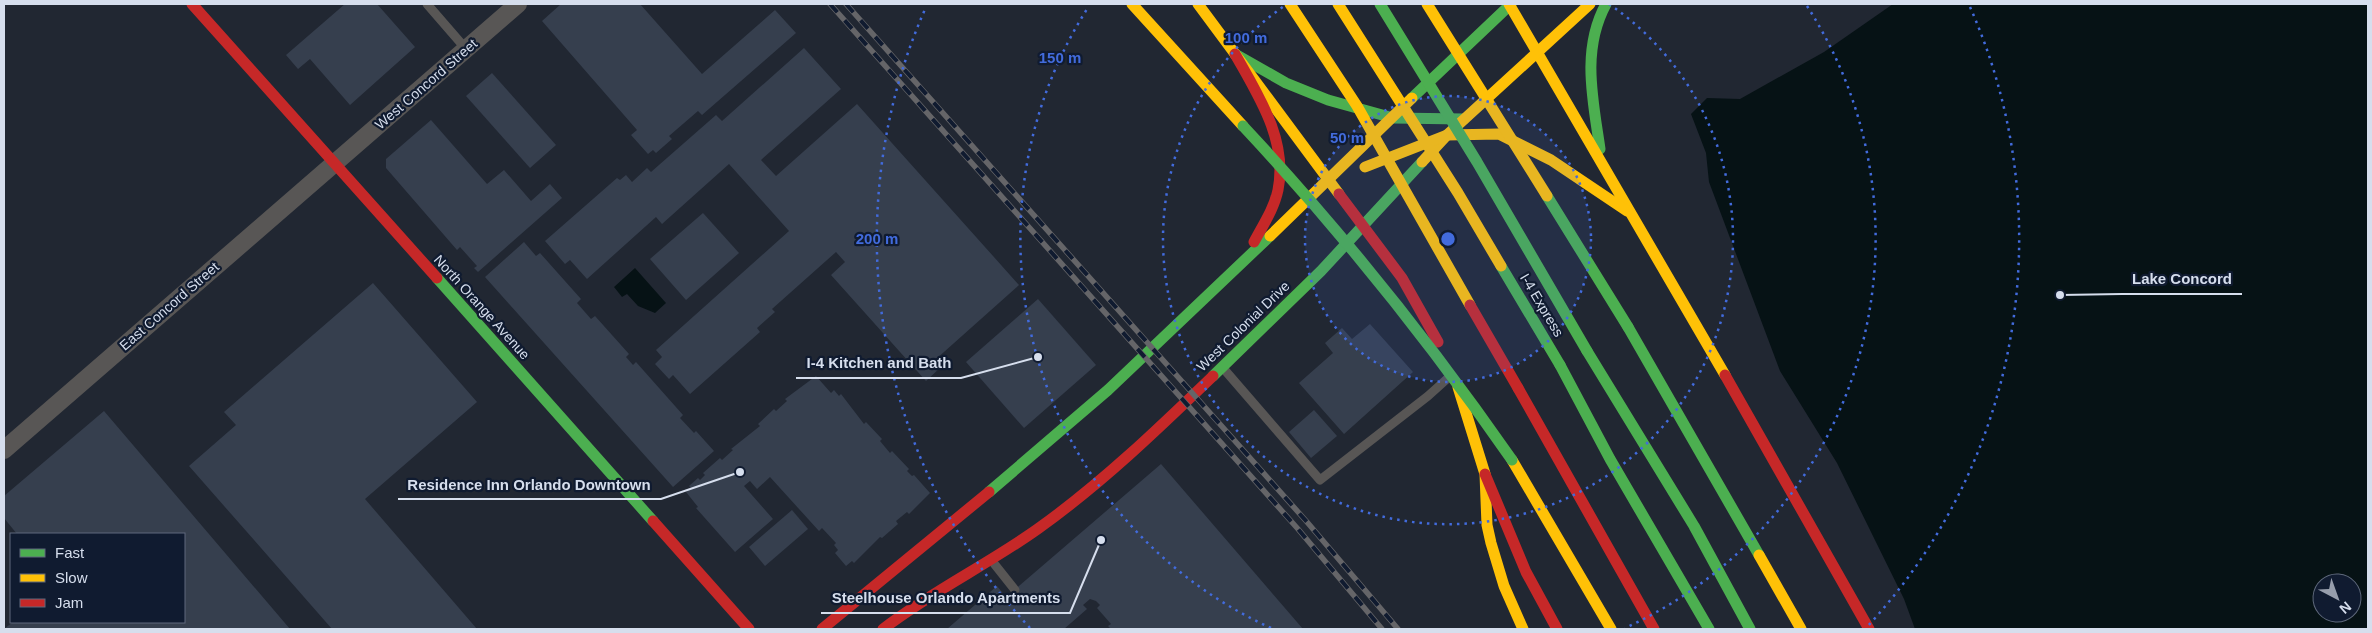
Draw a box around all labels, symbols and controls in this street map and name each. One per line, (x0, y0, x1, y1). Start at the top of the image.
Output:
text: 100 m (1225, 29, 1267, 46)
street label: West Concord Street (372, 35, 480, 133)
text: 150 m (1039, 49, 1081, 66)
text: 50 m (1330, 129, 1364, 146)
text: 200 m (856, 230, 898, 247)
centre of rings (1439, 230, 1457, 248)
street label: North Orange Avenue (431, 251, 533, 363)
street label: East Concord Street (116, 259, 222, 353)
callout: Lake Concord (2122, 264, 2242, 294)
text: Lake Concord (2132, 270, 2232, 287)
street label: I-4 Express (1517, 271, 1567, 339)
street label: West Colonial Drive (1193, 277, 1293, 374)
callout: I-4 Kitchen and Bath (796, 348, 961, 378)
text: I-4 Kitchen and Bath (806, 354, 952, 371)
callout: Residence Inn Orlando Downtown (398, 469, 661, 499)
text: Residence Inn Orlando Downtown (407, 476, 651, 493)
legend (10, 533, 185, 623)
text: Fast (55, 544, 85, 561)
text: Slow (55, 569, 88, 586)
north arrow (2312, 573, 2362, 623)
callout: Steelhouse Orlando Apartments (821, 583, 1070, 613)
text: Steelhouse Orlando Apartments (832, 589, 1060, 606)
text: Jam (55, 594, 83, 611)
text: N (2336, 598, 2355, 617)

